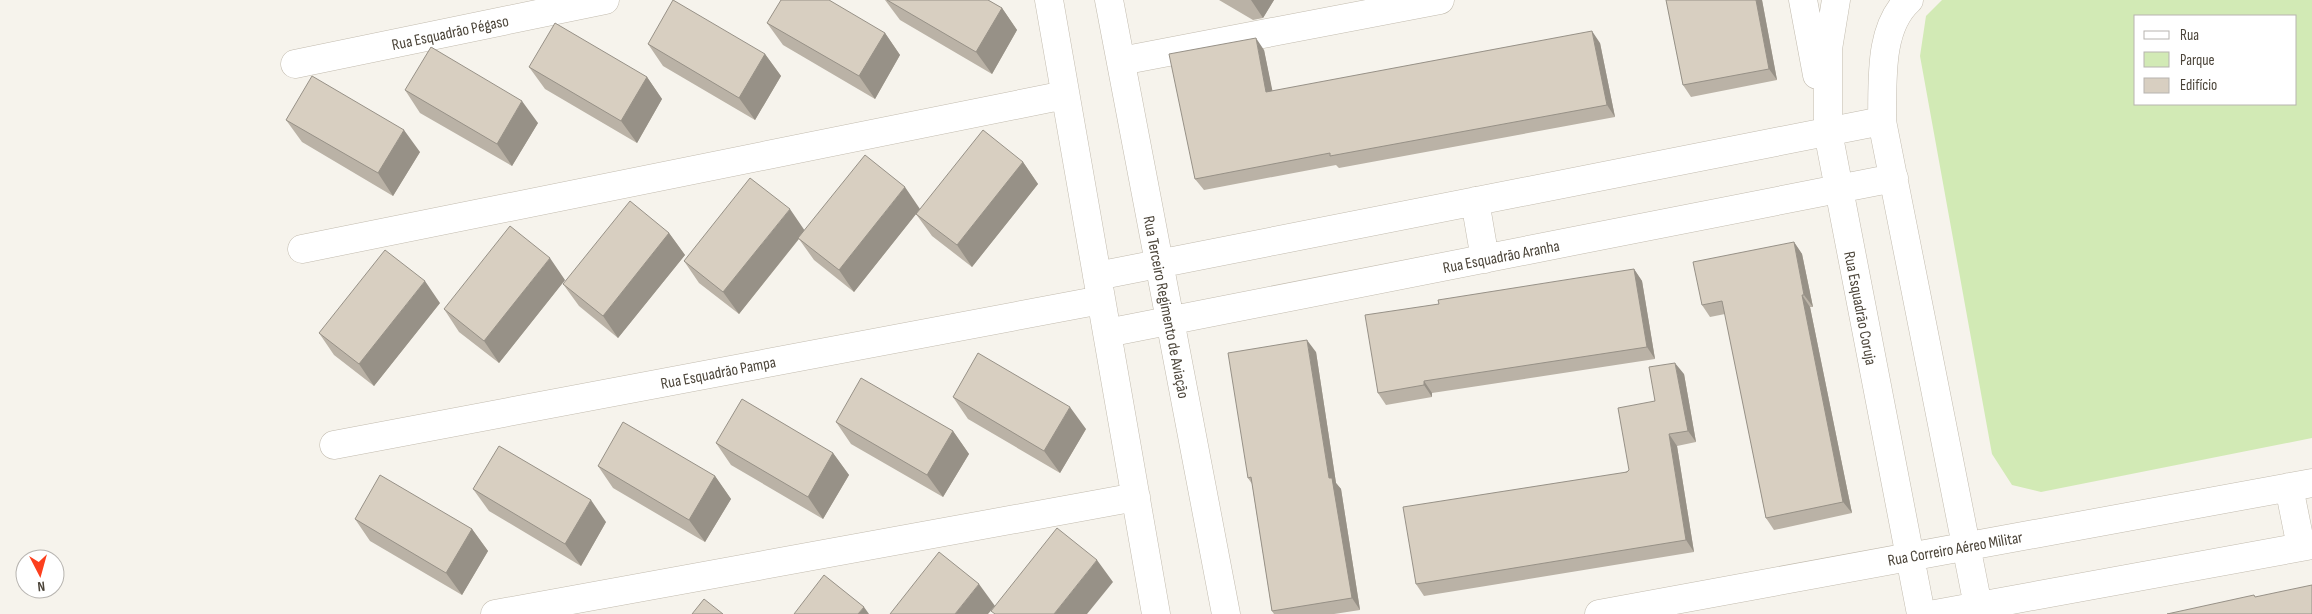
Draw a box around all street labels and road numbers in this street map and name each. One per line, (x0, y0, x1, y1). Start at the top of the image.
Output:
street label: Rua Esquadrão Pégaso (390, 12, 510, 55)
street label: Rua Terceiro Regimento de Aviação (1139, 214, 1193, 400)
street label: Rua Esquadrão Aranha (1441, 237, 1561, 278)
street label: Rua Esquadrão Coruja (1839, 250, 1880, 367)
street label: Rua Esquadrão Pampa (659, 353, 777, 394)
street label: Rua Correiro Aéreo Militar (1886, 528, 2025, 571)

